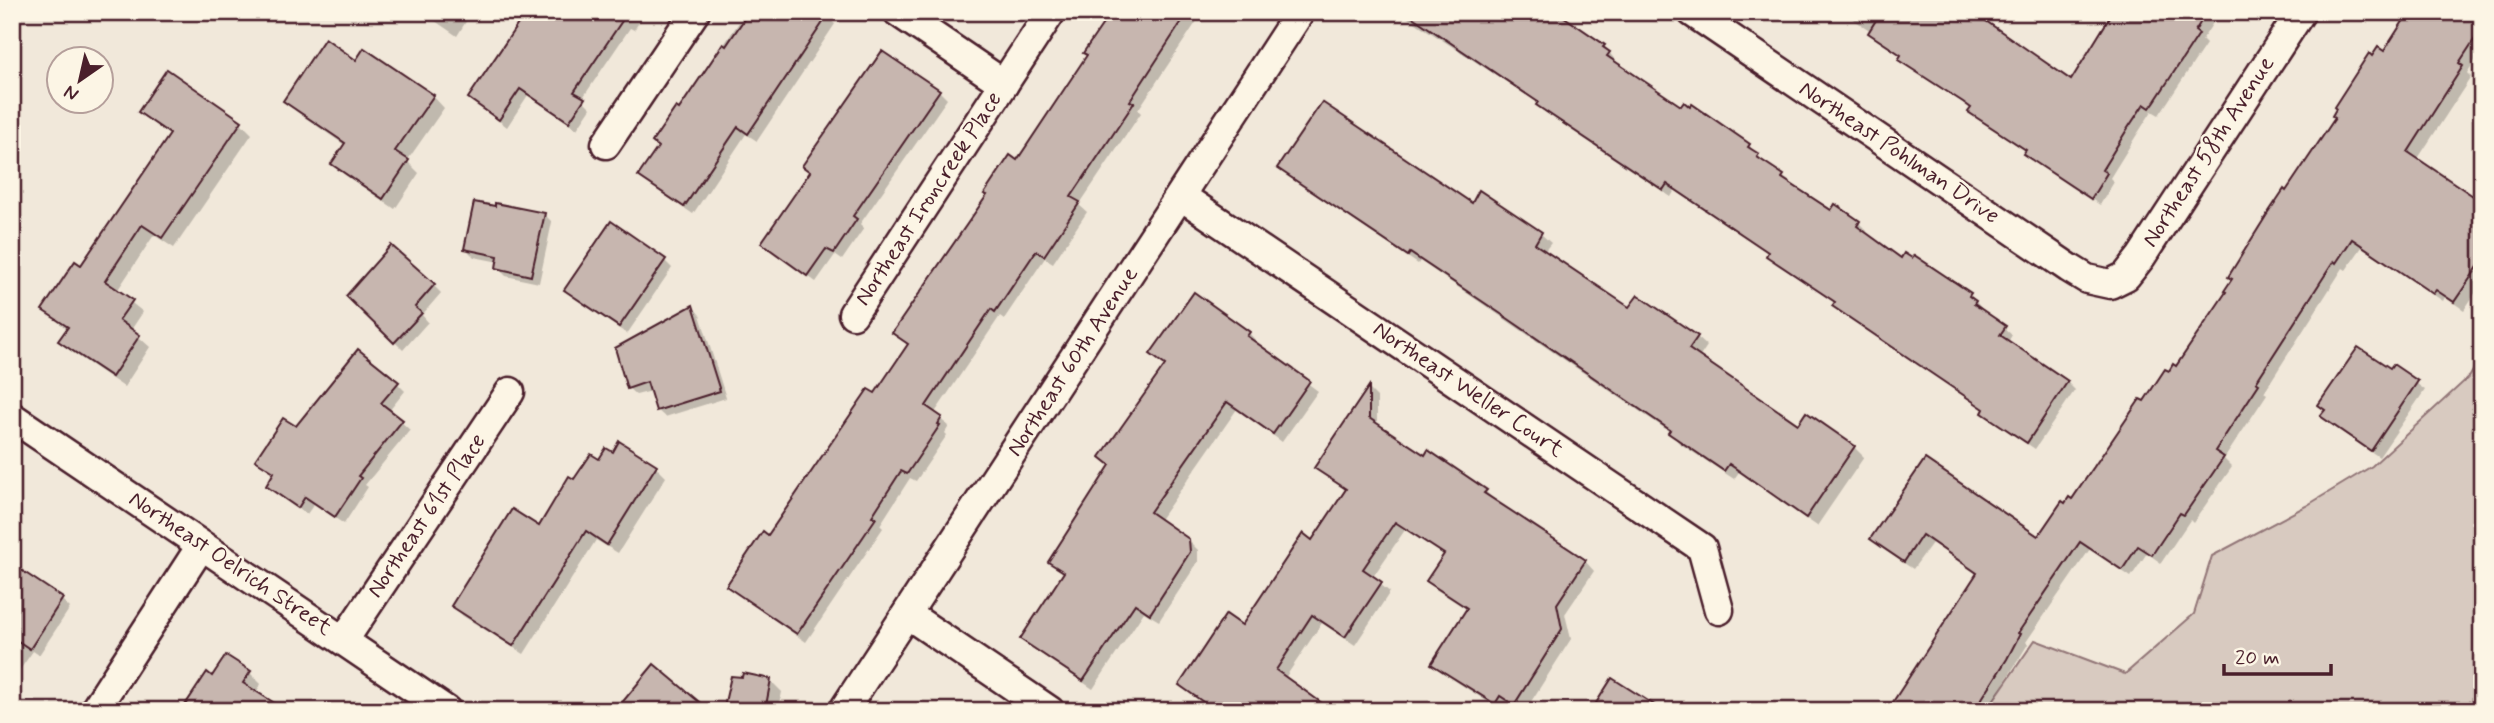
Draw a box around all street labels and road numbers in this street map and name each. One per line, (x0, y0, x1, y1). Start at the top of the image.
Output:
street label: Northeast 58th Avenue (2136, 51, 2282, 253)
street label: Northeast Pohlman Drive (1793, 75, 2005, 231)
street label: Northeast Ironcreek Place (848, 86, 1010, 312)
street label: Northeast 60th Avenue (1000, 261, 1146, 463)
street label: Northeast Weller Court (1367, 315, 1570, 465)
street label: Northeast 61st Place (361, 428, 493, 604)
street label: Northeast Oelrich Street (123, 485, 338, 644)

